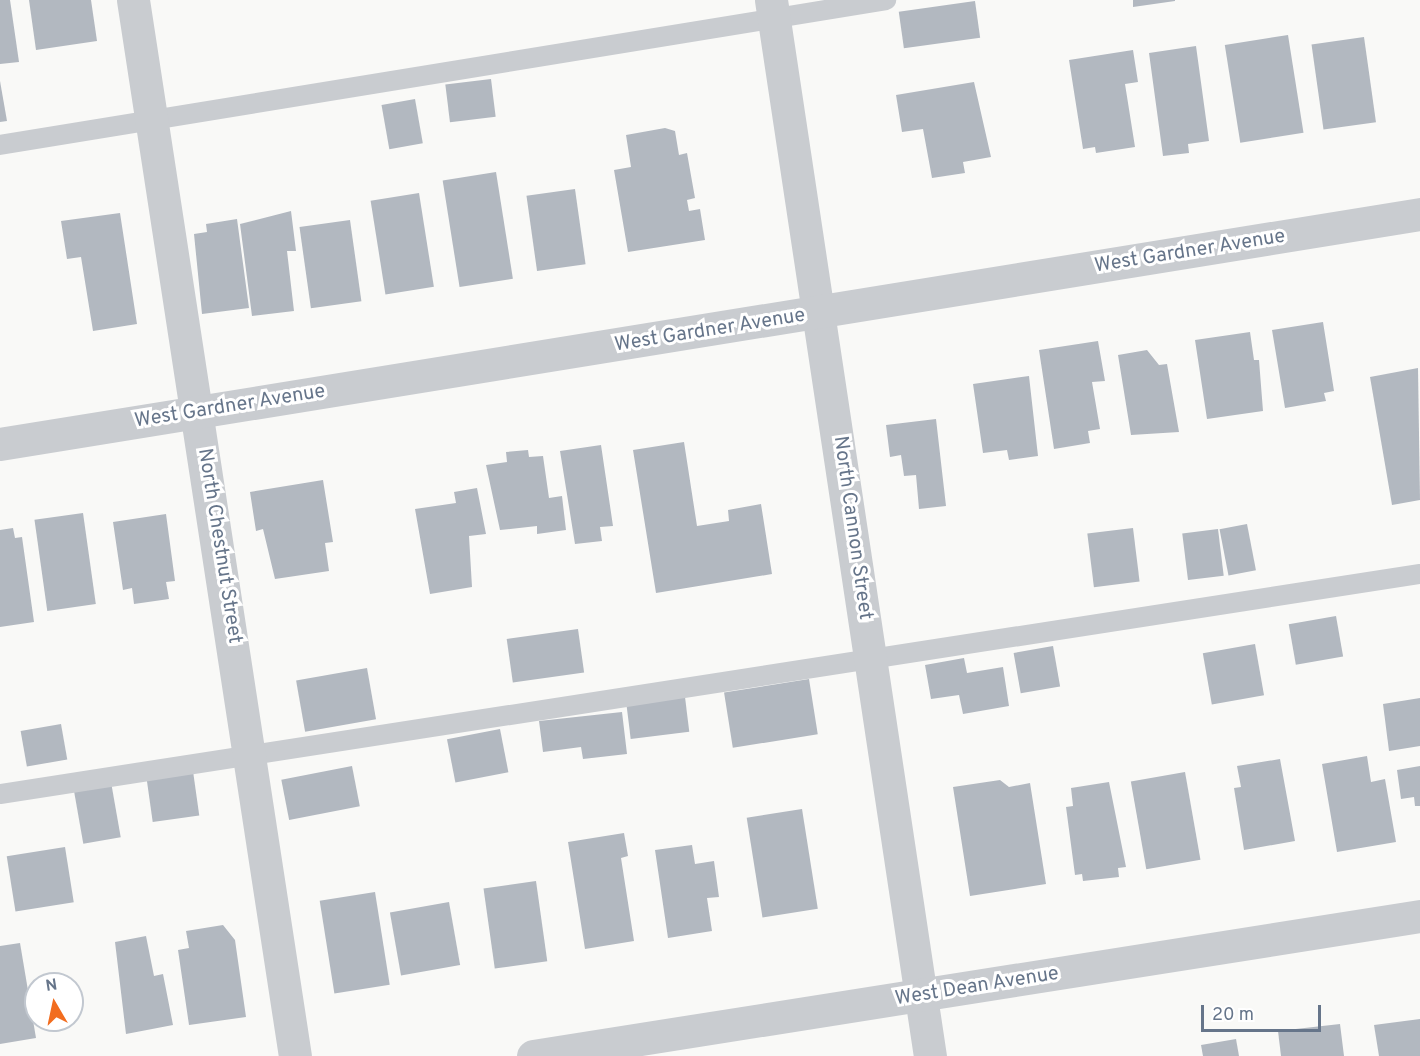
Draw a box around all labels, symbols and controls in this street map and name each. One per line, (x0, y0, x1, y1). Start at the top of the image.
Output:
street label: West Gardner Avenue (1093, 225, 1287, 279)
street label: West Gardner Avenue (613, 304, 807, 358)
street label: West Gardner Avenue (133, 380, 327, 434)
street label: North Cannon Street (827, 435, 877, 621)
street label: North Chestnut Street (192, 447, 246, 645)
street label: West Dean Avenue (893, 962, 1061, 1012)
north arrow (24, 972, 84, 1032)
text: N (44, 975, 59, 997)
scale bar (1204, 993, 1324, 1031)
text: 20 m (1212, 1004, 1254, 1027)

